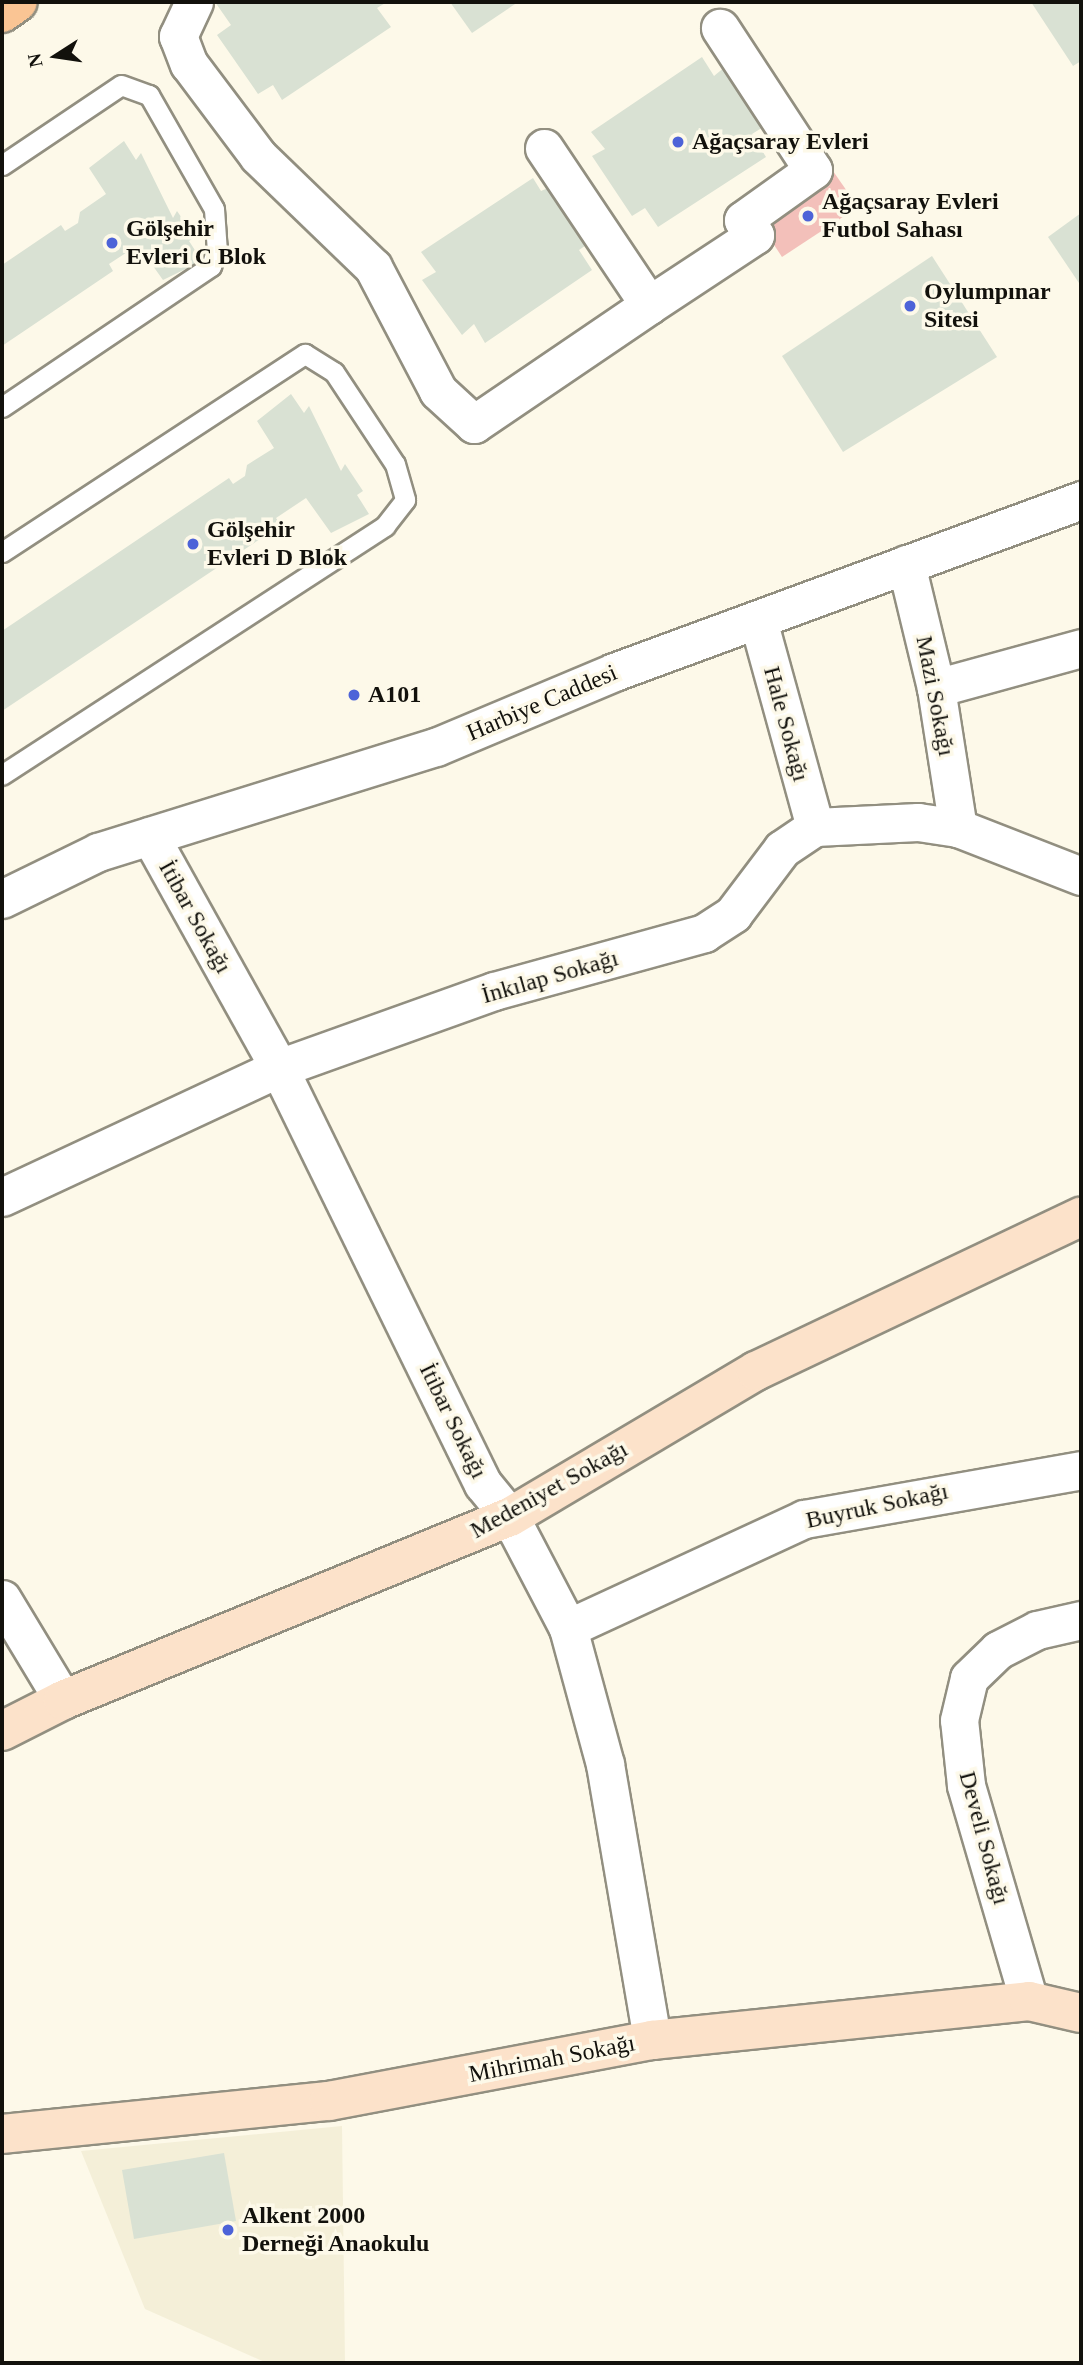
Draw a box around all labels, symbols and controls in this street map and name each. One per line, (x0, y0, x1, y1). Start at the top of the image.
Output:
north arrow (21, 21, 91, 91)
text: N (23, 52, 47, 69)
place label: Ağaçsaray Evleri (692, 128, 869, 156)
marker: Ağaçsaray Evleri (670, 134, 686, 150)
place label: Ağaçsaray Evleri Futbol Sahası (822, 188, 999, 244)
marker: Ağaçsaray Evleri Futbol Sahası (800, 208, 816, 224)
place label: Gölşehir Evleri C Blok (126, 215, 266, 271)
marker: Gölşehir Evleri C Blok (104, 235, 120, 251)
place label: Oylumpınar Sitesi (924, 278, 1051, 334)
marker: Oylumpınar Sitesi (902, 298, 918, 314)
place label: Gölşehir Evleri D Blok (207, 516, 347, 572)
marker: Gölşehir Evleri D Blok (185, 536, 201, 552)
street label: Mazi Sokağı (909, 633, 961, 759)
street label: Harbiye Caddesi (462, 658, 622, 748)
street label: Hale Sokağı (757, 663, 815, 785)
place label: A101 (368, 681, 421, 709)
marker: A101 (346, 687, 362, 703)
street label: İtibar Sokağı (152, 856, 238, 978)
street label: İnkılap Sokağı (478, 944, 622, 1010)
street label: İtibar Sokağı (413, 1359, 493, 1483)
street label: Medeniyet Sokağı (465, 1435, 633, 1545)
street label: Buyruk Sokağı (803, 1477, 951, 1535)
street label: Develi Sokağı (952, 1768, 1016, 1908)
street label: Mihrimah Sokağı (466, 2029, 638, 2089)
place label: Alkent 2000 Derneği Anaokulu (242, 2202, 431, 2258)
marker: Alkent 2000 Derneği Anaokulu (220, 2222, 236, 2238)

